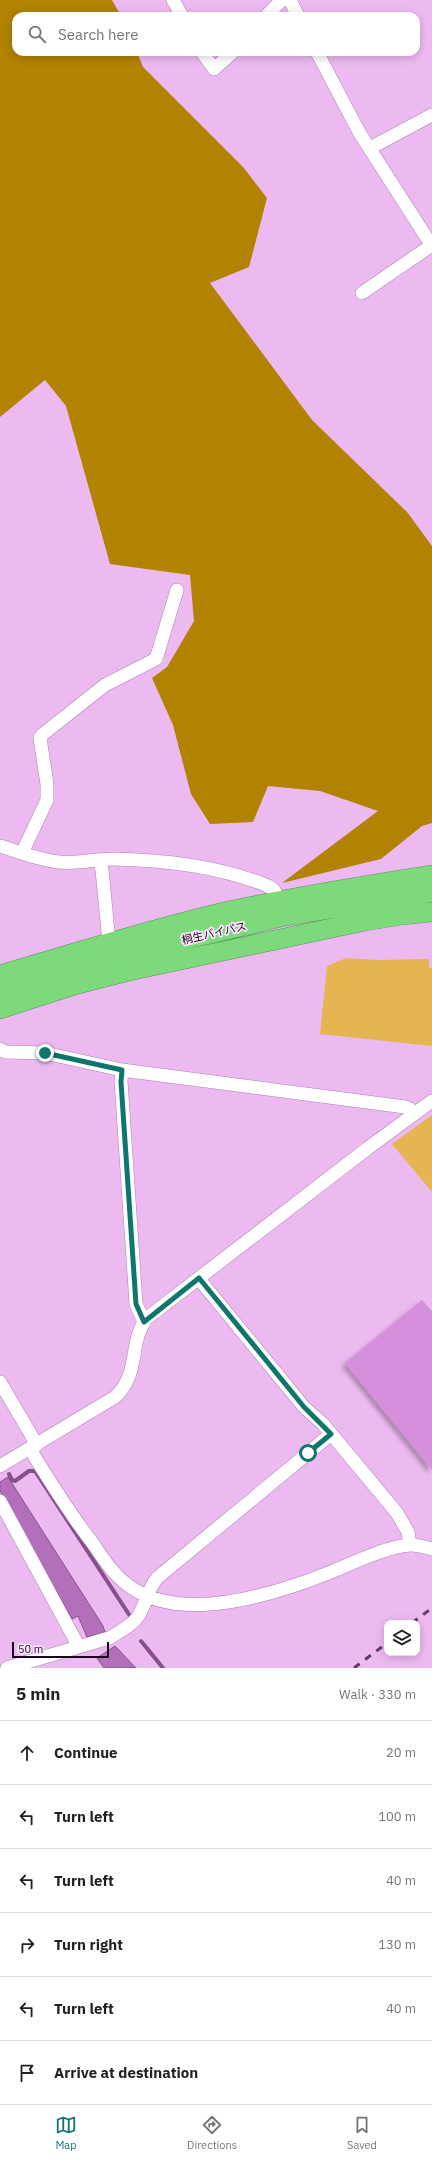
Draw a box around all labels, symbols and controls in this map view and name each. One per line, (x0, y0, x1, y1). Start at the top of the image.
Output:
search box (12, 12, 420, 56)
icon: search (26, 23, 48, 45)
text: Search here (58, 25, 138, 44)
street label: 桐生バイパス (180, 919, 248, 947)
route end (36, 1044, 54, 1062)
route start (299, 1444, 317, 1462)
map controls (384, 1620, 420, 1656)
button: layers (384, 1620, 420, 1656)
scale bar (12, 1640, 109, 1659)
text: 50 m (18, 1642, 43, 1656)
text: 5 min (16, 1683, 60, 1705)
text: Walk · 330 m (339, 1686, 416, 1703)
icon: ahead (16, 1742, 38, 1764)
text: Continue (54, 1743, 118, 1762)
text: 20 m (386, 1744, 416, 1761)
icon: left (16, 1806, 38, 1828)
text: Turn left (54, 1807, 114, 1826)
text: 100 m (378, 1808, 416, 1825)
icon: left (16, 1870, 38, 1892)
text: Turn left (54, 1871, 114, 1890)
text: 40 m (386, 1872, 416, 1889)
icon: right (16, 1934, 38, 1956)
text: Turn right (54, 1935, 123, 1954)
text: 130 m (378, 1936, 416, 1953)
icon: left (16, 1998, 38, 2020)
text: Turn left (54, 1999, 114, 2018)
text: 40 m (386, 2000, 416, 2017)
icon: arrive (16, 2062, 38, 2084)
text: Arrive at destination (54, 2063, 198, 2082)
tab: Map (55, 2114, 77, 2152)
tab: Directions (187, 2114, 237, 2152)
tab: Saved (347, 2114, 377, 2152)

